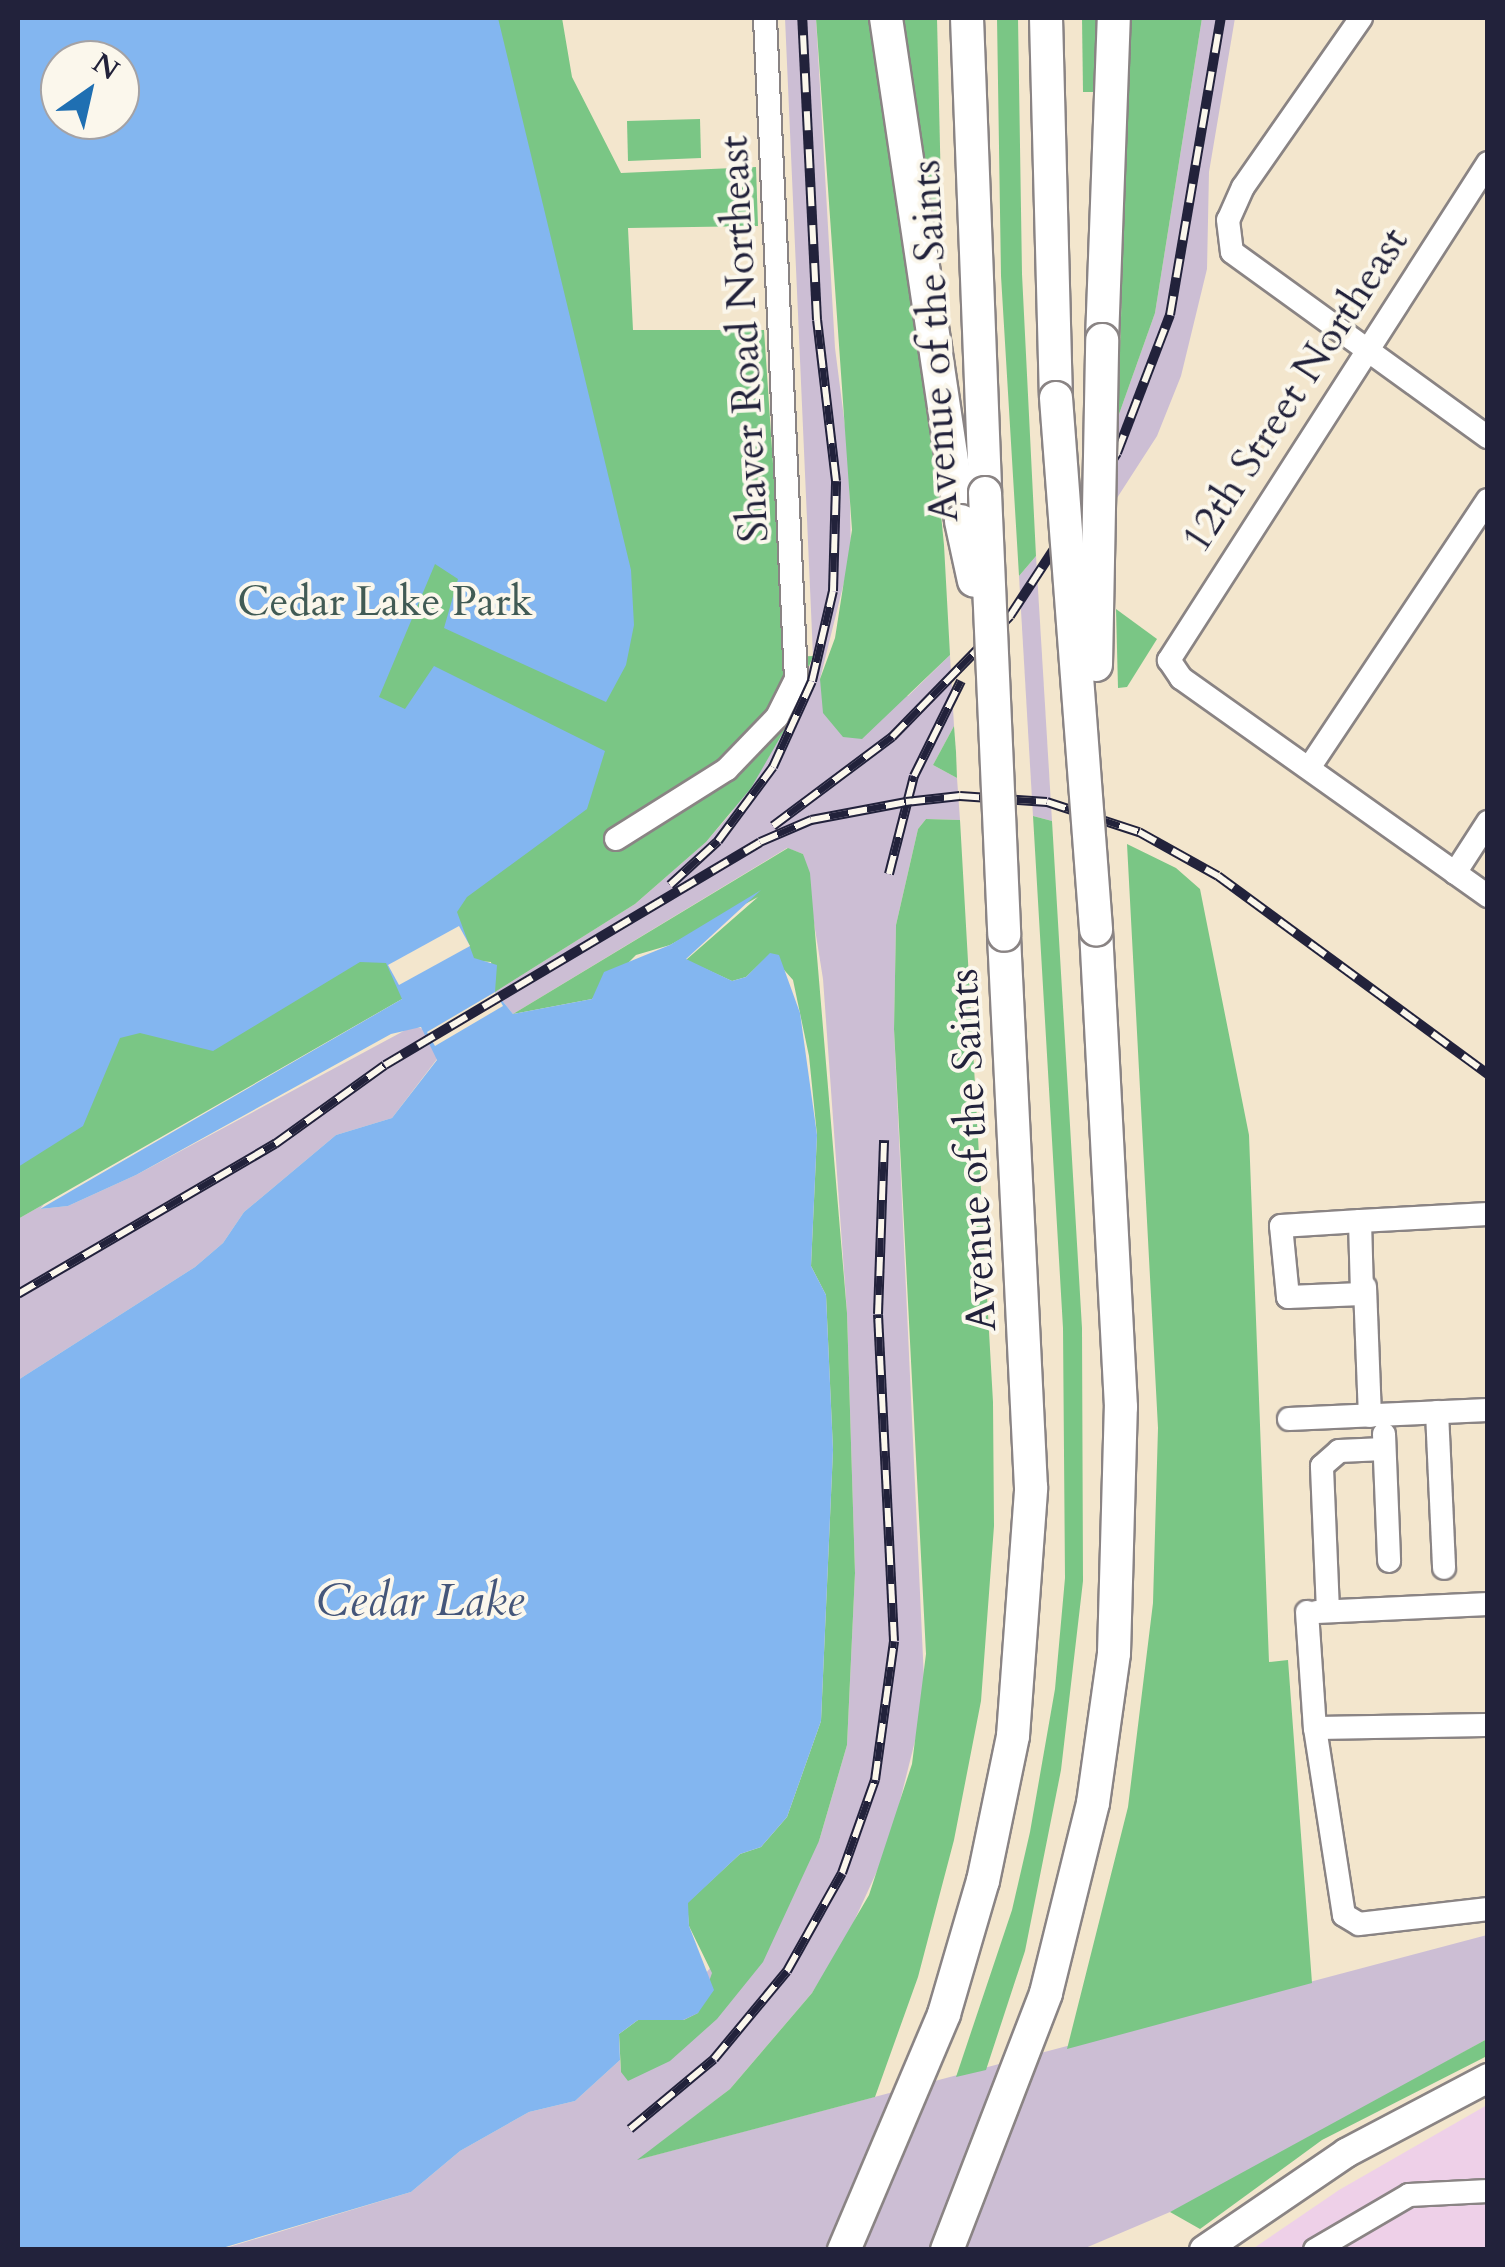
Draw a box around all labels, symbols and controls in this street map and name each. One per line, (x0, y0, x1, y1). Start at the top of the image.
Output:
north arrow (40, 40, 140, 140)
text: N (85, 44, 126, 89)
street label: Shaver Road Northeast (708, 134, 780, 544)
street label: Avenue of the Saints (900, 158, 970, 524)
street label: 12th Street Northeast (1171, 218, 1419, 562)
park label: Cedar Lake Park (237, 577, 533, 627)
street label: Avenue of the Saints (938, 967, 1008, 1333)
water label: Cedar Lake (316, 1574, 524, 1628)

